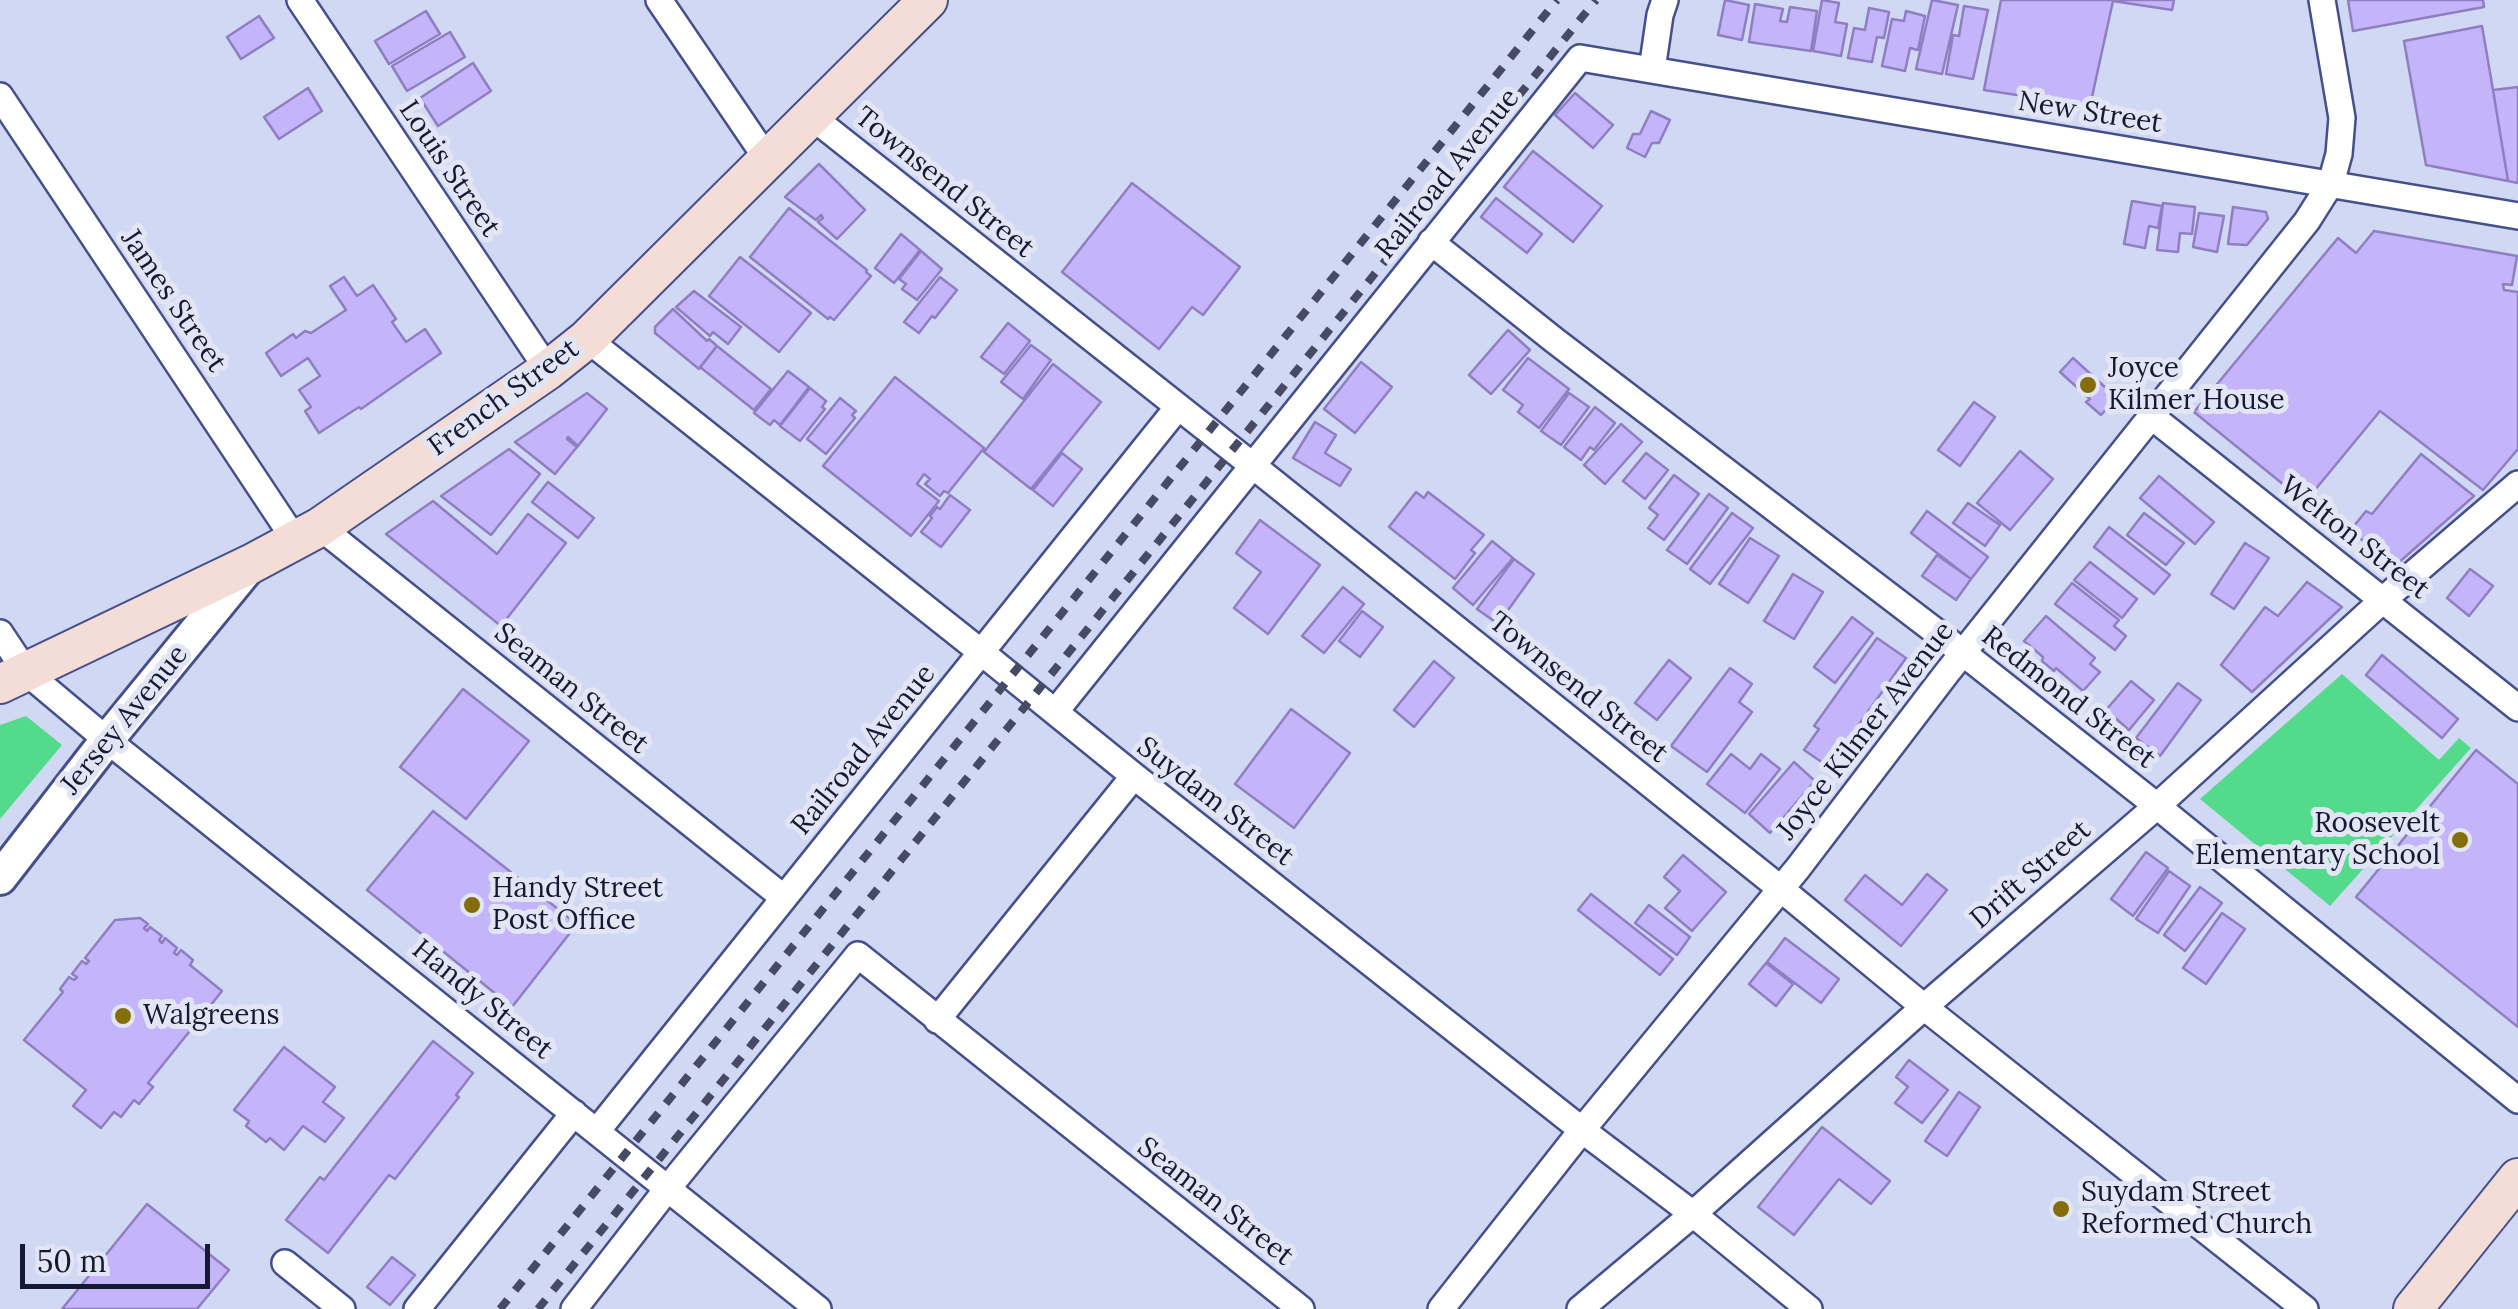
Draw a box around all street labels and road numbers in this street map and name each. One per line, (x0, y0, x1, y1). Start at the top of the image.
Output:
street label: Railroad Avenue (1369, 82, 1527, 266)
street label: New Street (2016, 85, 2164, 141)
street label: Louis Street (391, 95, 507, 243)
street label: Townsend Street (848, 100, 1040, 266)
street label: James Street (113, 223, 233, 379)
street label: French Street (422, 332, 586, 464)
street label: Welton Street (2273, 469, 2435, 607)
street label: Townsend Street (1482, 605, 1674, 771)
street label: Joyce Kilmer Avenue (1770, 615, 1962, 847)
street label: Seaman Street (487, 617, 655, 761)
street label: Redmond Street (1974, 620, 2162, 776)
street label: Jersey Avenue (55, 639, 195, 801)
street label: Railroad Avenue (785, 658, 943, 842)
street label: Suydam Street (1130, 730, 1300, 874)
street label: Drift Street (1964, 814, 2098, 936)
street label: Handy Street (405, 933, 559, 1067)
street label: Seaman Street (1130, 1131, 1300, 1273)

